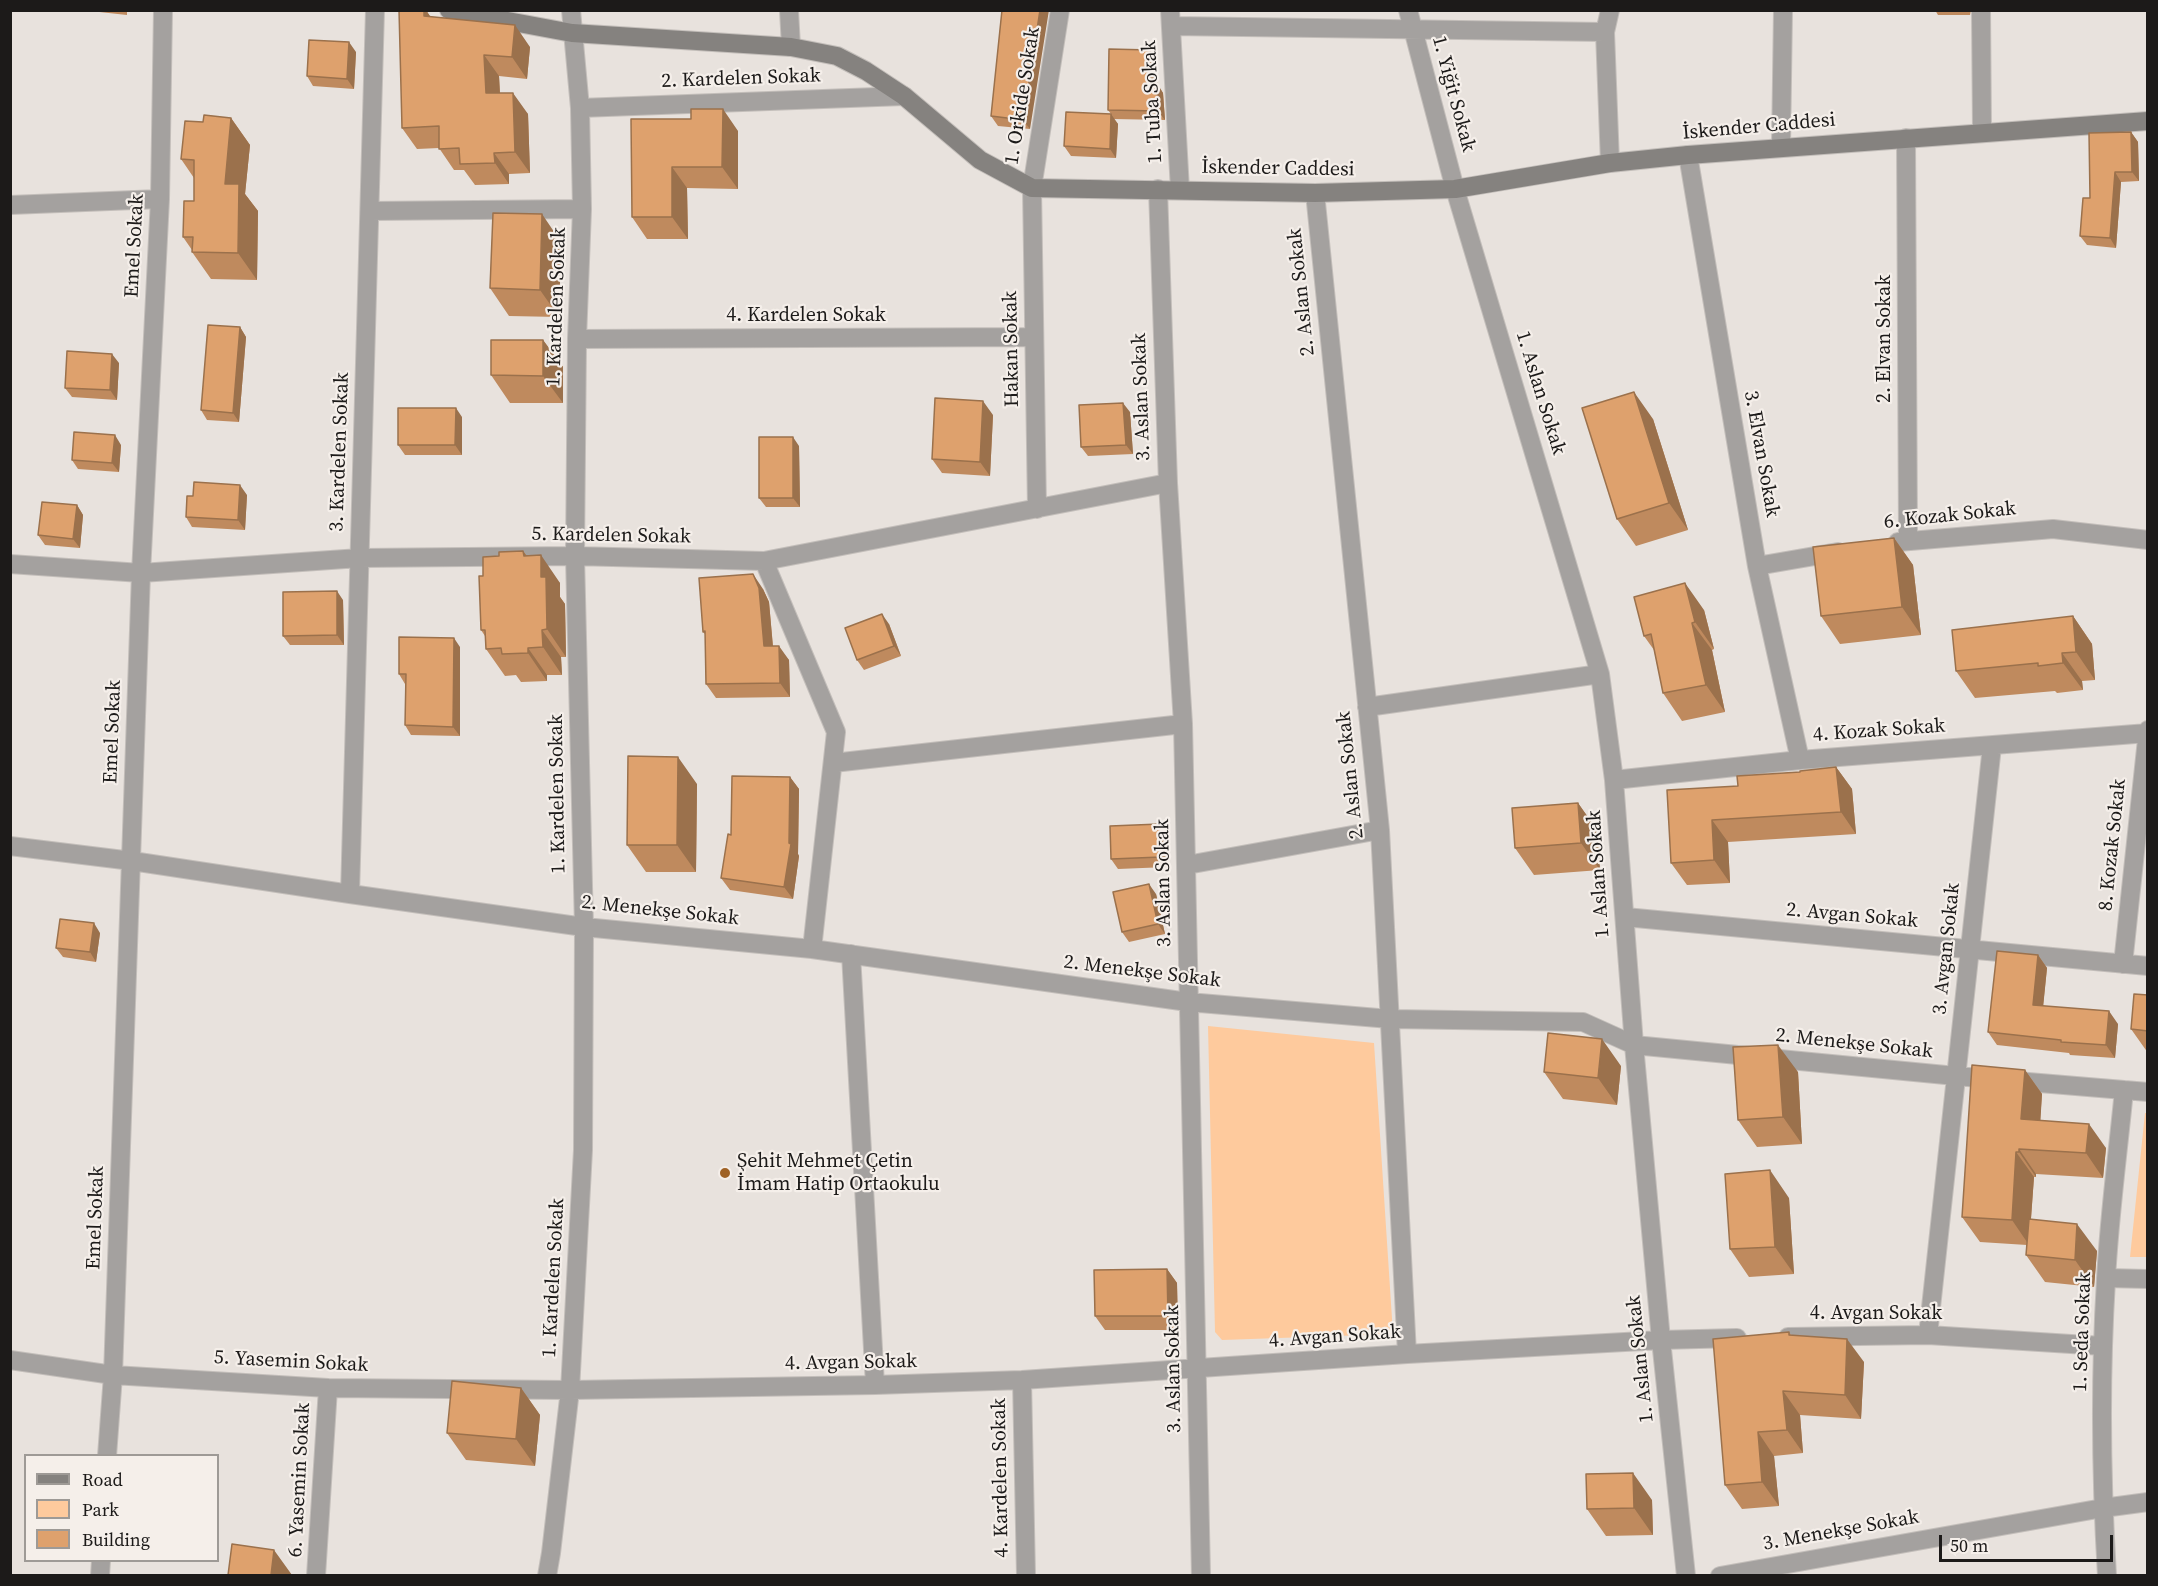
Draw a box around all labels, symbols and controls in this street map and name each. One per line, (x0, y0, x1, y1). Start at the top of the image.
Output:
street label: 1. Orkide Sokak (1000, 25, 1046, 167)
street label: 1. Yiğit Sokak (1426, 33, 1480, 155)
street label: 1. Tuba Sokak (1138, 40, 1168, 164)
street label: 2. Kardelen Sokak (661, 64, 821, 94)
street label: İskender Caddesi (1682, 108, 1836, 146)
street label: İskender Caddesi (1201, 156, 1355, 182)
street label: Emel Sokak (120, 194, 150, 298)
street label: 1. Kardelen Sokak (542, 227, 572, 387)
street label: 2. Aslan Sokak (1283, 227, 1321, 357)
street label: 2. Elvan Sokak (1873, 275, 1897, 403)
street label: Hakan Sokak (999, 291, 1025, 407)
street label: 4. Kardelen Sokak (726, 304, 886, 328)
street label: 1. Aslan Sokak (1510, 328, 1570, 458)
street label: 3. Aslan Sokak (1128, 333, 1156, 461)
street label: 3. Kardelen Sokak (325, 372, 355, 532)
street label: 3. Elvan Sokak (1738, 389, 1784, 519)
street label: 6. Kozak Sokak (1883, 497, 2017, 535)
street label: 5. Kardelen Sokak (531, 523, 691, 549)
street label: Emel Sokak (99, 680, 127, 784)
street label: 2. Aslan Sokak (1332, 710, 1370, 840)
street label: 1. Kardelen Sokak (545, 714, 571, 874)
street label: 4. Kozak Sokak (1812, 714, 1946, 748)
street label: 8. Kozak Sokak (2094, 778, 2132, 912)
street label: 1. Aslan Sokak (1583, 809, 1615, 939)
street label: 3. Aslan Sokak (1151, 819, 1177, 947)
street label: 3. Avgan Sokak (1928, 882, 1966, 1016)
street label: 2. Menekşe Sokak (580, 891, 740, 931)
street label: 2. Avgan Sokak (1785, 898, 1919, 934)
street label: 2. Menekşe Sokak (1062, 950, 1222, 994)
street label: 2. Menekşe Sokak (1774, 1024, 1934, 1064)
place label: Şehit Mehmet Çetin İmam Hatip Ortaokulu (737, 1150, 940, 1197)
street label: Emel Sokak (82, 1166, 110, 1270)
marker: Şehit Mehmet Çetin İmam Hatip Ortaokulu (718, 1166, 732, 1180)
street label: 1. Kardelen Sokak (538, 1198, 570, 1358)
street label: 1. Seda Sokak (2069, 1272, 2097, 1392)
street label: 1. Aslan Sokak (1622, 1294, 1660, 1424)
street label: 4. Avgan Sokak (1810, 1302, 1942, 1326)
street label: 3. Aslan Sokak (1161, 1305, 1187, 1433)
street label: 4. Avgan Sokak (1268, 1320, 1402, 1354)
street label: 5. Yasemin Sokak (213, 1346, 369, 1378)
street label: 4. Avgan Sokak (785, 1350, 917, 1376)
street label: 4. Kardelen Sokak (988, 1398, 1014, 1558)
street label: 6. Yasemin Sokak (284, 1402, 316, 1558)
legend (24, 1454, 219, 1562)
text: Road (82, 1467, 123, 1492)
text: Park (82, 1497, 119, 1522)
street label: 3. Menekşe Sokak (1761, 1505, 1921, 1557)
scale bar (1942, 1523, 2116, 1561)
text: Building (82, 1527, 150, 1552)
text: 50 m (1950, 1533, 1988, 1558)

